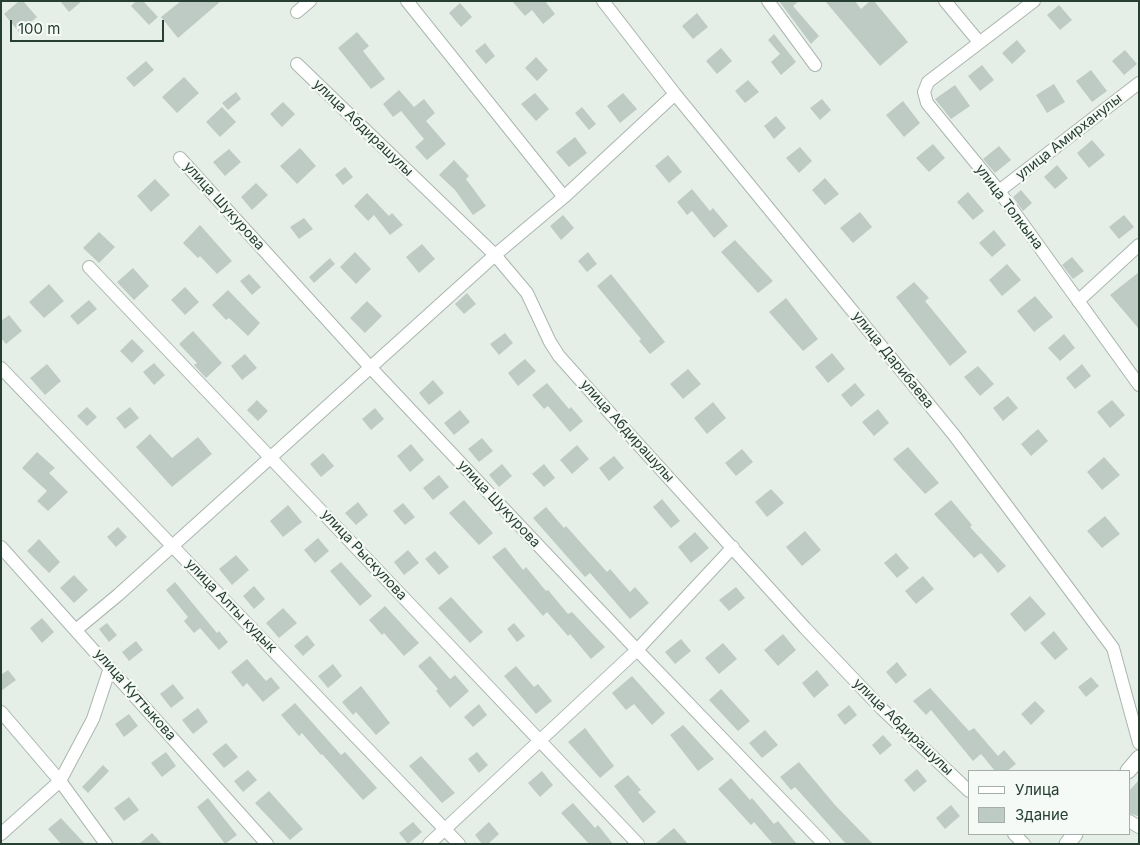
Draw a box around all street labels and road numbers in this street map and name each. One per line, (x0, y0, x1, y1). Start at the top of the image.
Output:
street label: улица Абдирашулы (310, 76, 416, 180)
street label: улица Амирханулы (1013, 90, 1125, 184)
street label: улица Шукурова (180, 158, 268, 254)
street label: улица Толкына (972, 161, 1046, 253)
street label: улица Дарибаева (849, 308, 937, 412)
street label: улица Абдирашулы (577, 376, 677, 486)
street label: улица Шукурова (454, 457, 544, 551)
street label: улица Рыскулова (318, 506, 410, 604)
street label: улица Алты кудык (182, 556, 280, 656)
street label: улица Куттыкова (91, 646, 179, 744)
street label: улица Абдирашулы (850, 675, 956, 779)

